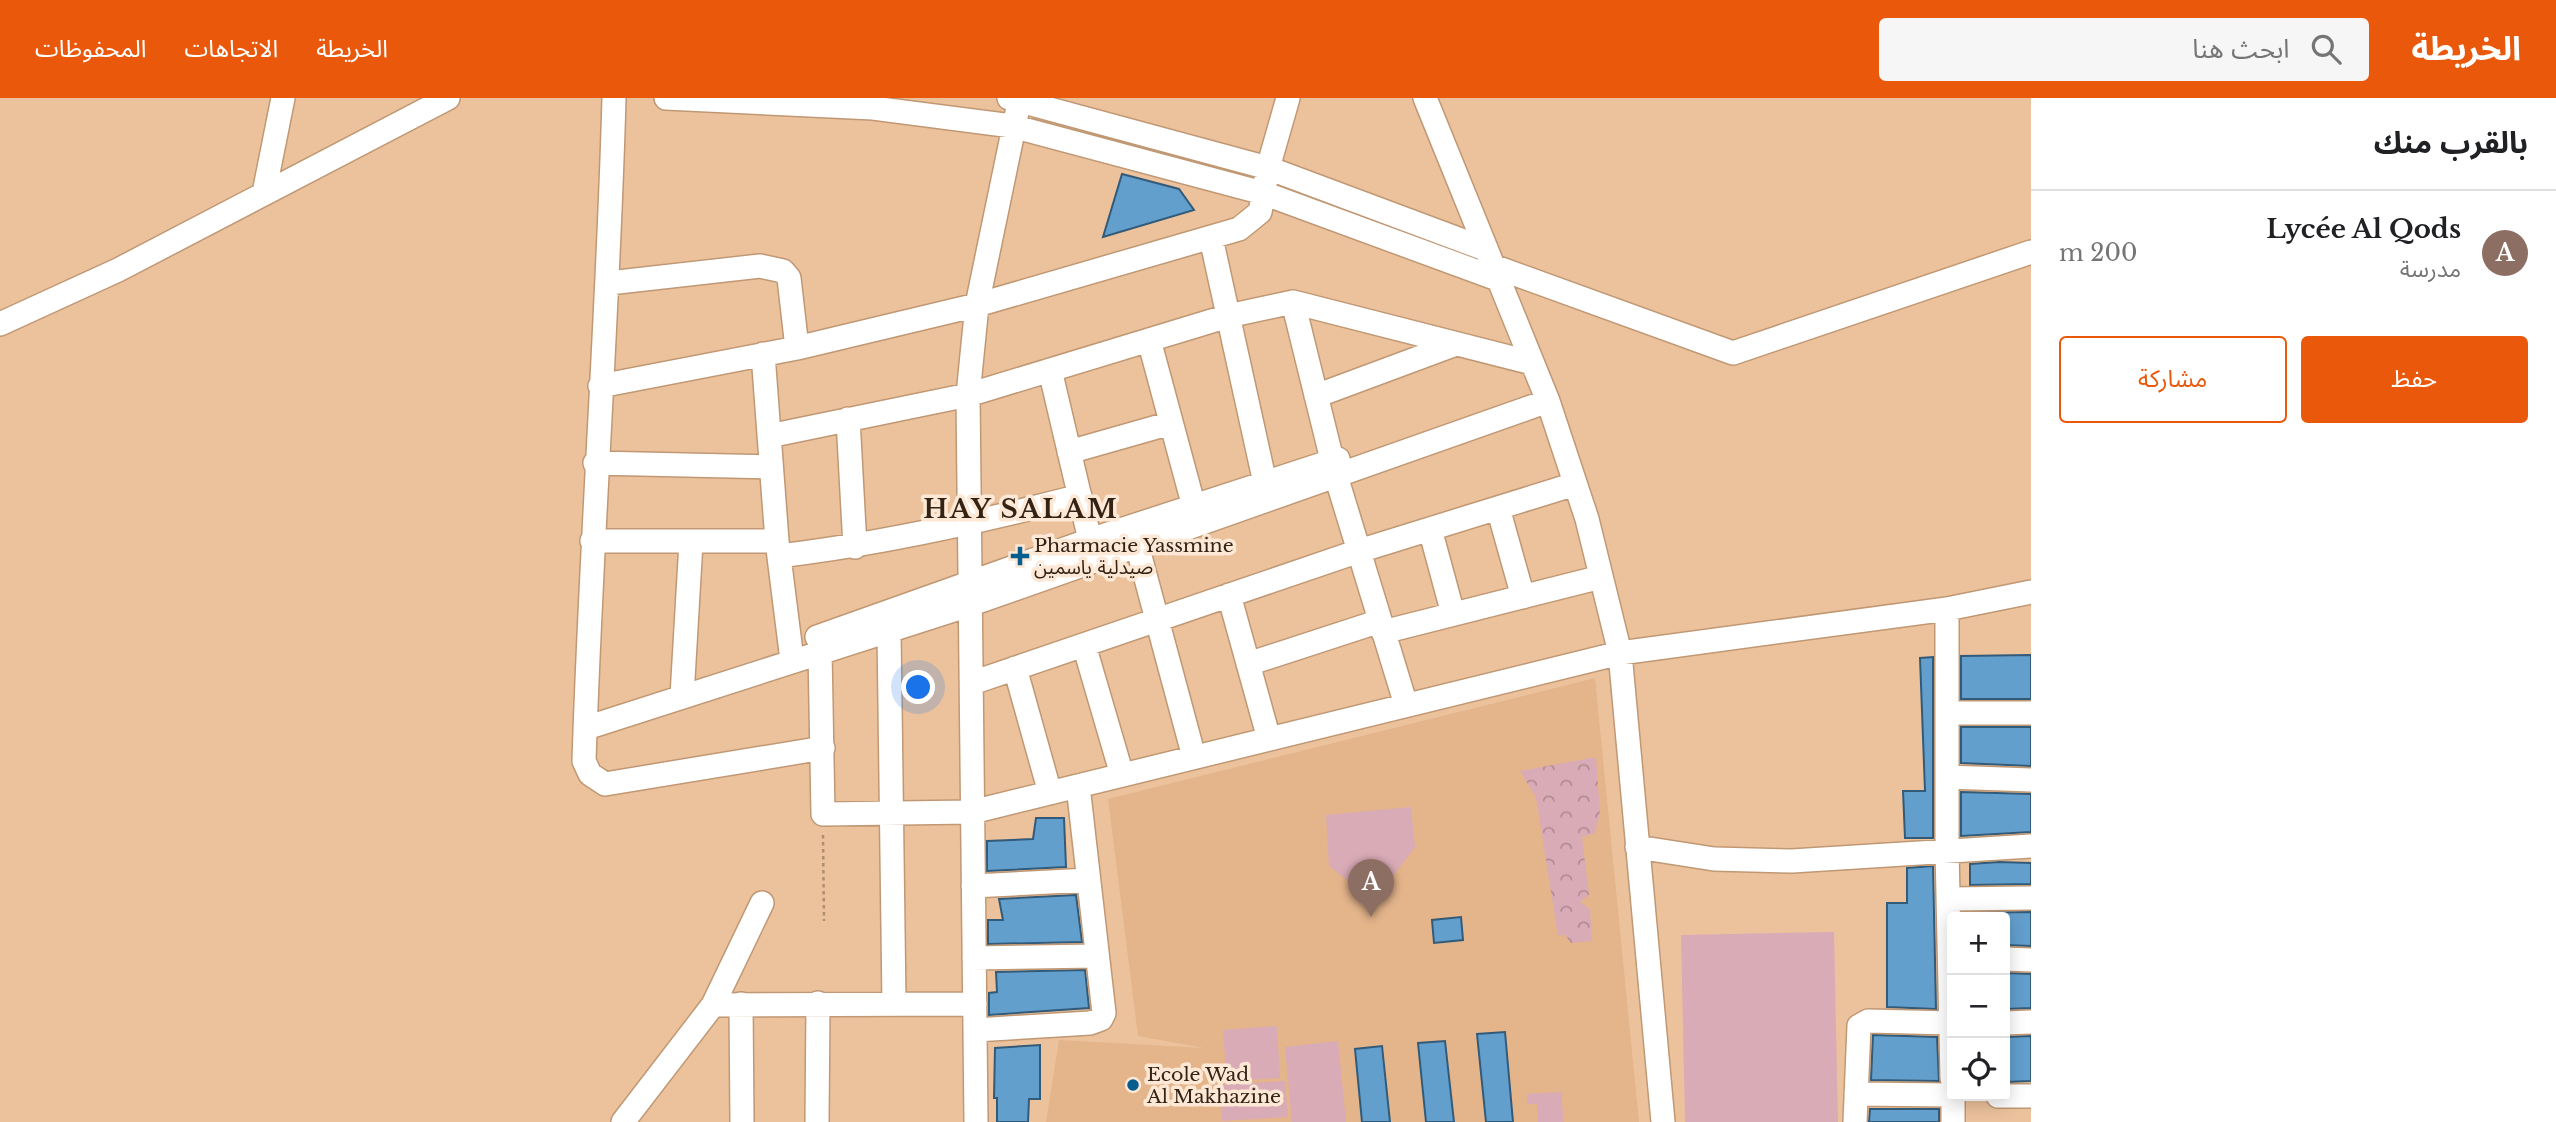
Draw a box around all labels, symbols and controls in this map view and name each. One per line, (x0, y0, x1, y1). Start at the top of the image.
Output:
search box (1879, 18, 2369, 81)
text: الخريطة (2411, 28, 2521, 69)
icon: search (2307, 30, 2345, 68)
text: ابحث هنا (2192, 33, 2289, 65)
text: المحفوظات (35, 34, 146, 63)
text: الاتجاهات (184, 34, 278, 63)
text: الخريطة (316, 34, 388, 63)
text: بالقرب منك (2374, 124, 2528, 161)
text: Lycée Al Qods (2266, 213, 2461, 245)
text: 200 m (2059, 239, 2137, 267)
text: A (2496, 239, 2514, 267)
text: مدرسة (2400, 255, 2461, 283)
button: مشاركة (2059, 336, 2287, 423)
button: حفظ (2301, 336, 2528, 423)
district label: HAY SALAM (923, 493, 1119, 525)
place label: Pharmacie Yassmine صيدلية ياسمين (1034, 534, 1234, 579)
marker: Pharmacie Yassmine صيدلية ياسمين (1012, 548, 1028, 564)
your location (901, 670, 935, 704)
pin: A (1348, 859, 1394, 917)
map controls (1947, 912, 2010, 1101)
button: + (1947, 912, 2010, 975)
button: − (1947, 975, 2010, 1038)
button: locate (1947, 1038, 2010, 1101)
place label: Ecole Wad Al Makhazine (1146, 1063, 1281, 1108)
marker: Ecole Wad Al Makhazine (1125, 1077, 1141, 1093)

